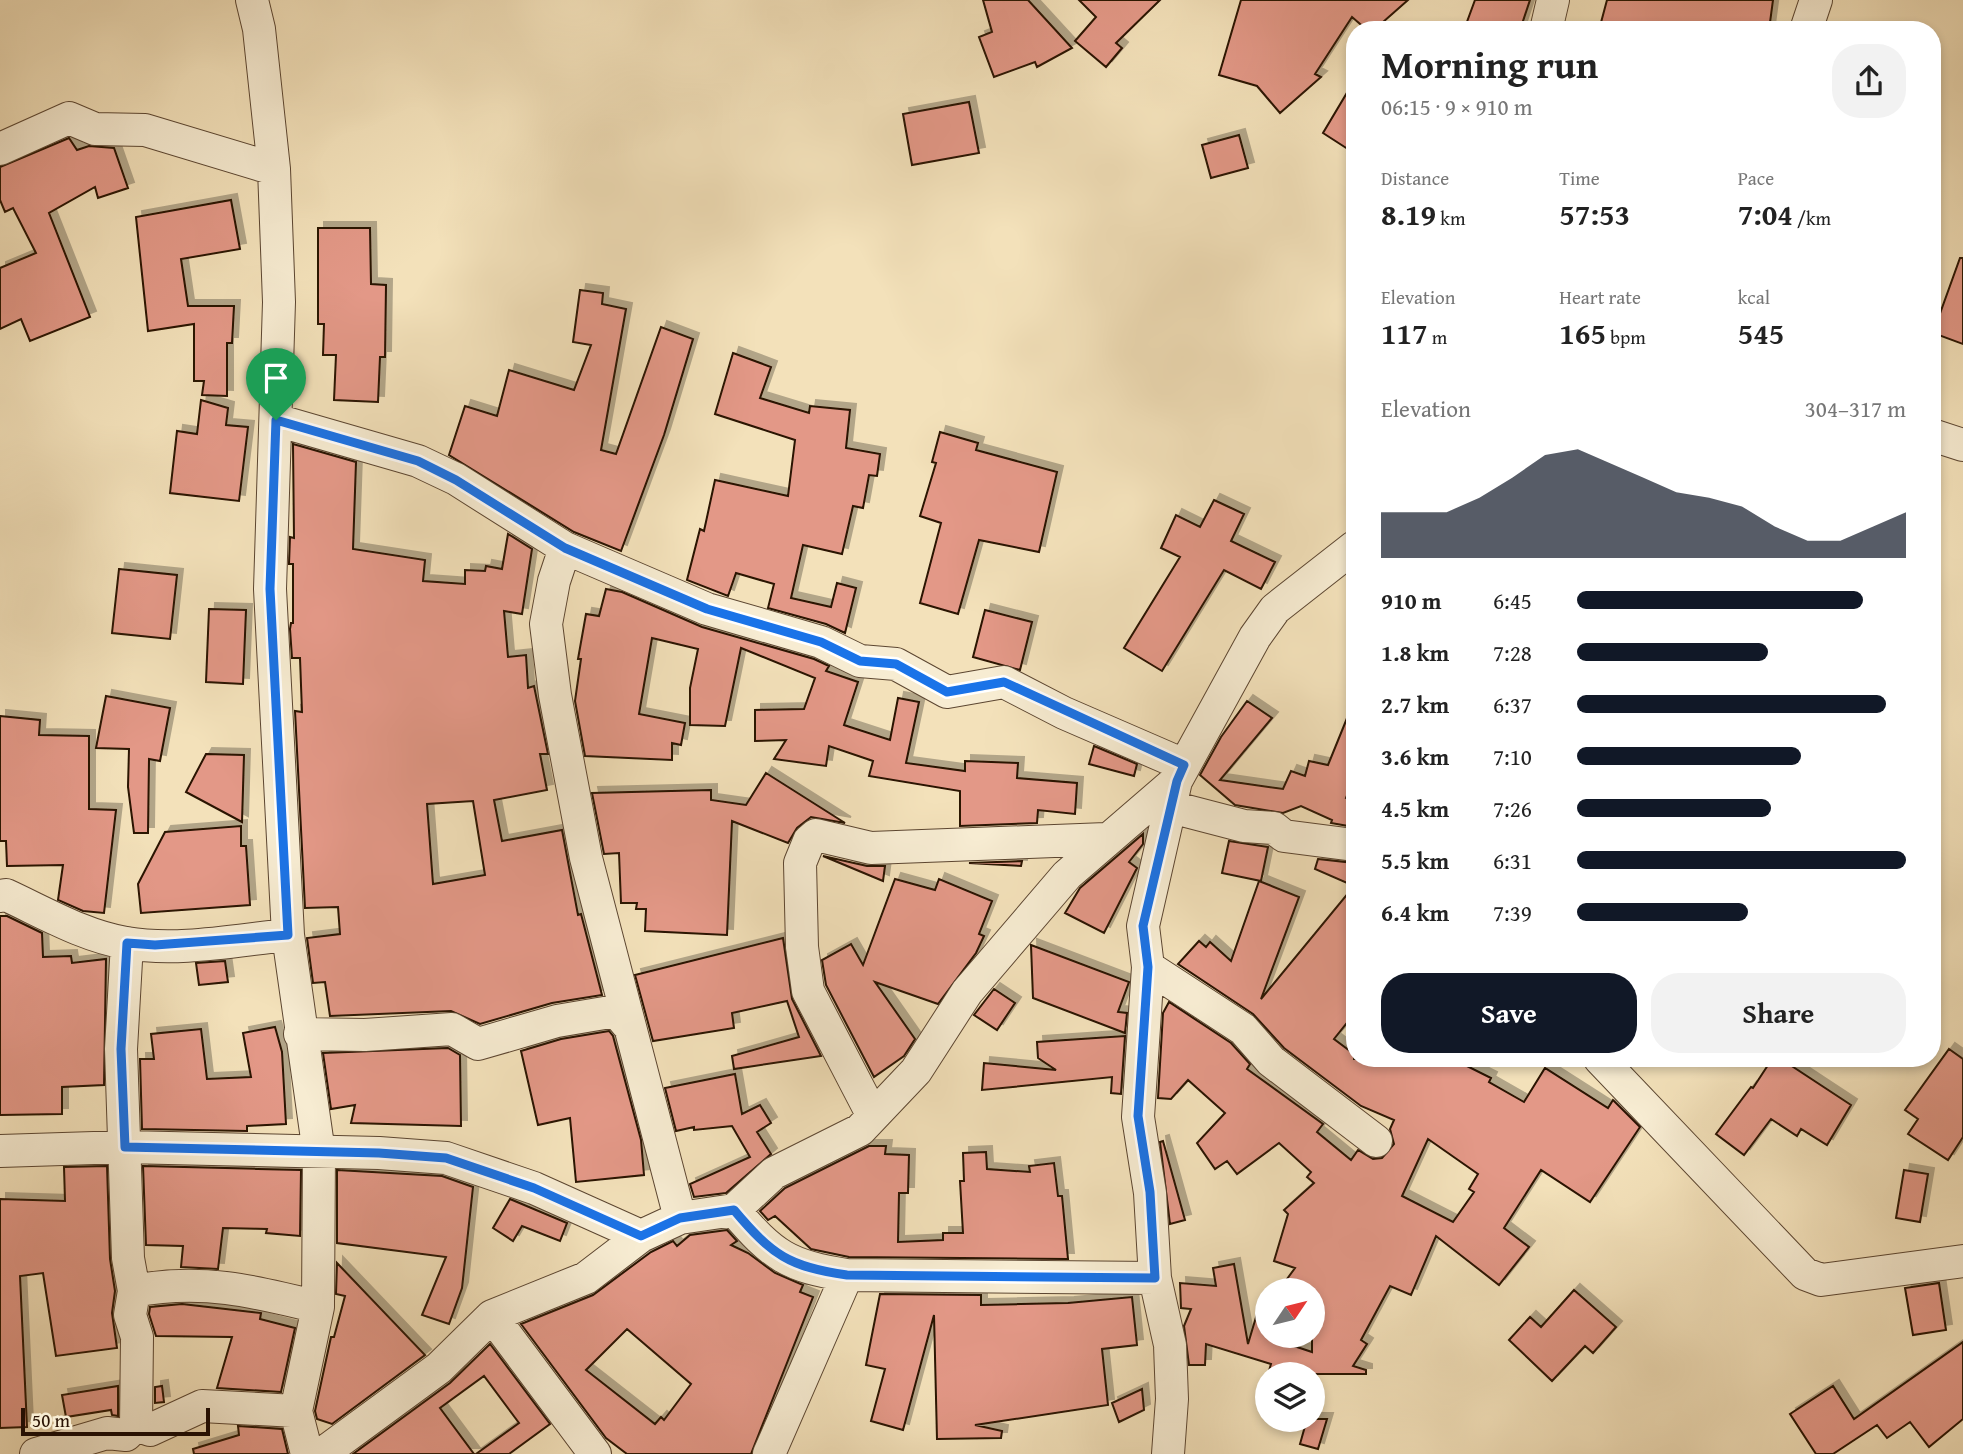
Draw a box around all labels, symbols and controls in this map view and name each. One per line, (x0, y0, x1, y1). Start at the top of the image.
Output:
text: Morning run (1381, 36, 1598, 92)
button: share (1832, 44, 1906, 118)
text: 06:15 · 9 × 910 m (1381, 90, 1533, 123)
text: Distance (1381, 164, 1449, 192)
text: Time (1559, 164, 1600, 192)
text: Pace (1738, 164, 1774, 192)
text: 8.19 (1381, 192, 1436, 236)
text: 57:53 (1559, 192, 1630, 236)
text: 7:04 (1738, 192, 1793, 236)
text: km (1436, 204, 1465, 232)
text: /km (1793, 204, 1831, 232)
text: Elevation (1381, 283, 1455, 311)
text: Heart rate (1559, 283, 1641, 311)
text: kcal (1738, 283, 1770, 311)
text: 117 (1381, 311, 1428, 355)
text: 165 (1559, 311, 1606, 355)
text: 545 (1738, 311, 1784, 355)
text: m (1428, 323, 1447, 351)
text: bpm (1606, 323, 1646, 351)
pin (246, 348, 306, 420)
icon: arrive (257, 359, 295, 397)
text: Elevation (1381, 392, 1471, 425)
text: 304–317 m (1805, 392, 1906, 425)
text: 910 m (1381, 584, 1442, 617)
text: 6:45 (1493, 584, 1532, 617)
text: 1.8 km (1381, 636, 1449, 669)
text: 7:28 (1493, 636, 1532, 669)
text: 2.7 km (1381, 688, 1449, 721)
text: 6:37 (1493, 688, 1532, 721)
text: 3.6 km (1381, 740, 1449, 773)
text: 7:10 (1493, 740, 1532, 773)
text: 4.5 km (1381, 792, 1449, 825)
text: 7:26 (1493, 792, 1532, 825)
text: 5.5 km (1381, 844, 1449, 877)
text: 6:31 (1493, 844, 1532, 877)
text: 6.4 km (1381, 896, 1449, 929)
text: 7:39 (1493, 896, 1532, 929)
button: Save (1381, 973, 1637, 1053)
button: Share (1651, 973, 1906, 1053)
north arrow (1255, 1278, 1325, 1348)
map controls (1255, 1278, 1325, 1432)
button: layers (1255, 1362, 1325, 1432)
scale bar (21, 1405, 210, 1437)
text: 50 m (32, 1406, 70, 1434)

